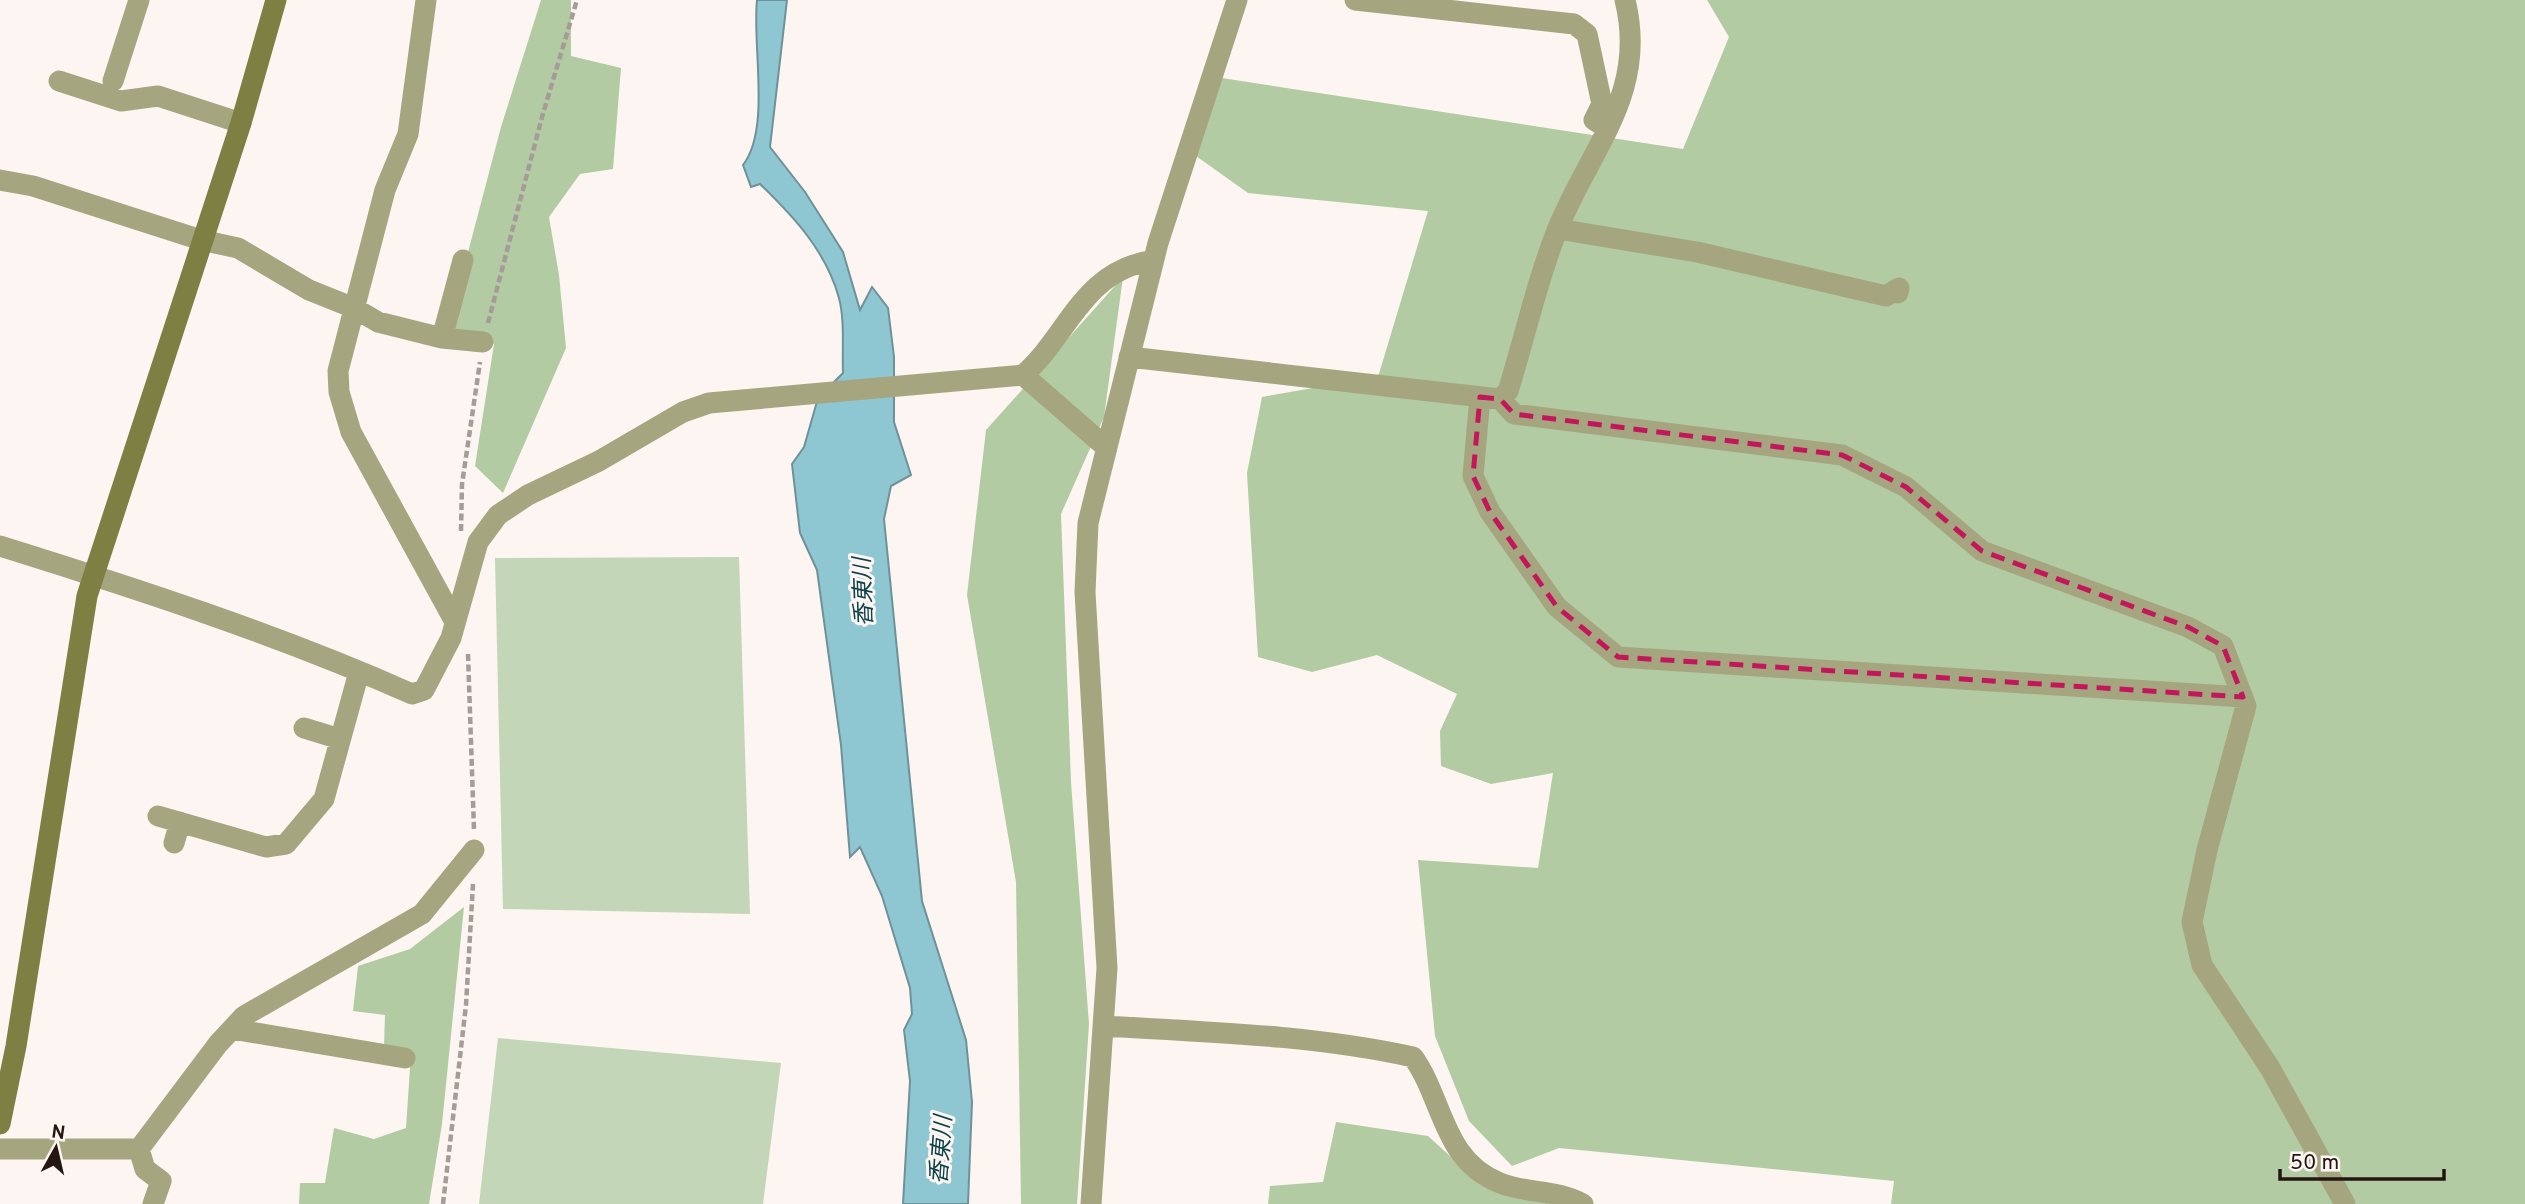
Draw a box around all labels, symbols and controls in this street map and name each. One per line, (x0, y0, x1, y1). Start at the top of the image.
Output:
water label: 香東川 (849, 554, 881, 627)
water label: 香東川 (926, 1112, 960, 1185)
north arrow (21, 1113, 91, 1183)
text: N (50, 1120, 67, 1146)
scale bar (2280, 1138, 2444, 1182)
text: 50 m (2290, 1150, 2339, 1177)

